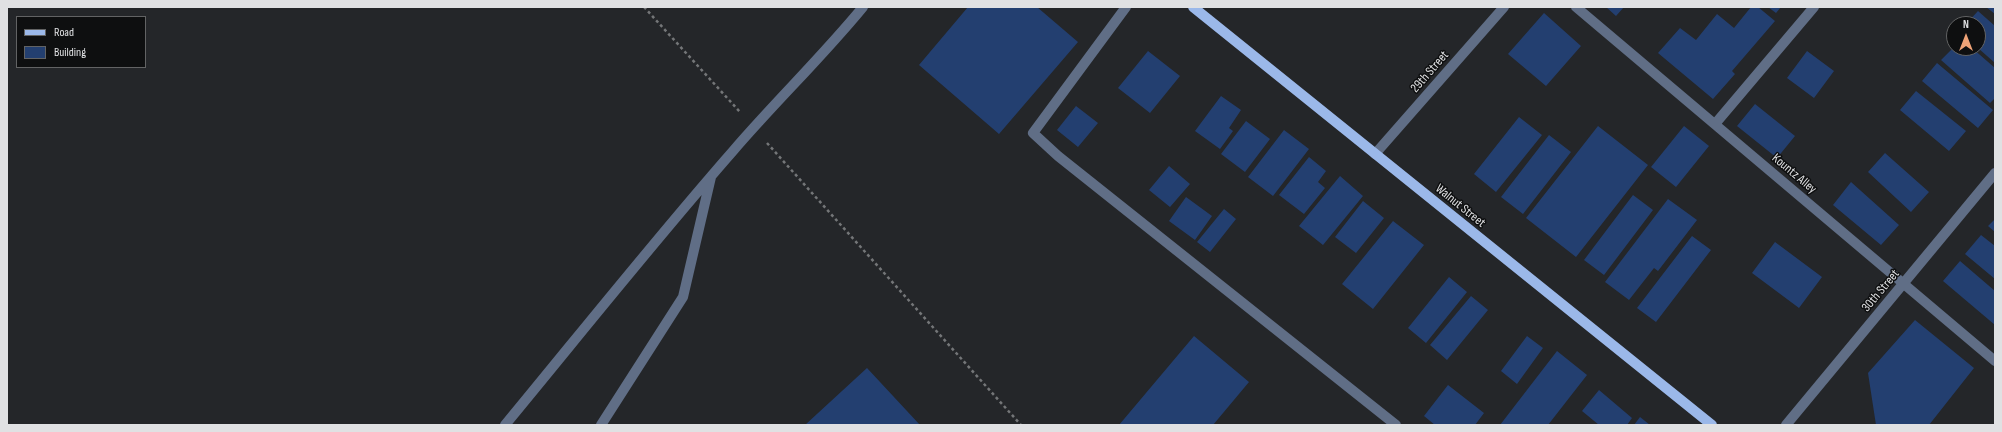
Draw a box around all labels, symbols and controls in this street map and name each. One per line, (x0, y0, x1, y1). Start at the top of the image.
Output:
legend (16, 16, 146, 68)
north arrow (1946, 16, 1986, 56)
text: N (1963, 18, 1969, 31)
text: Road (54, 25, 74, 40)
text: Building (54, 45, 86, 60)
street label: 29th Street (1408, 48, 1452, 96)
street label: Kountz Alley (1768, 151, 1820, 197)
street label: Walnut Street (1432, 181, 1488, 231)
street label: 30th Street (1859, 267, 1903, 315)

